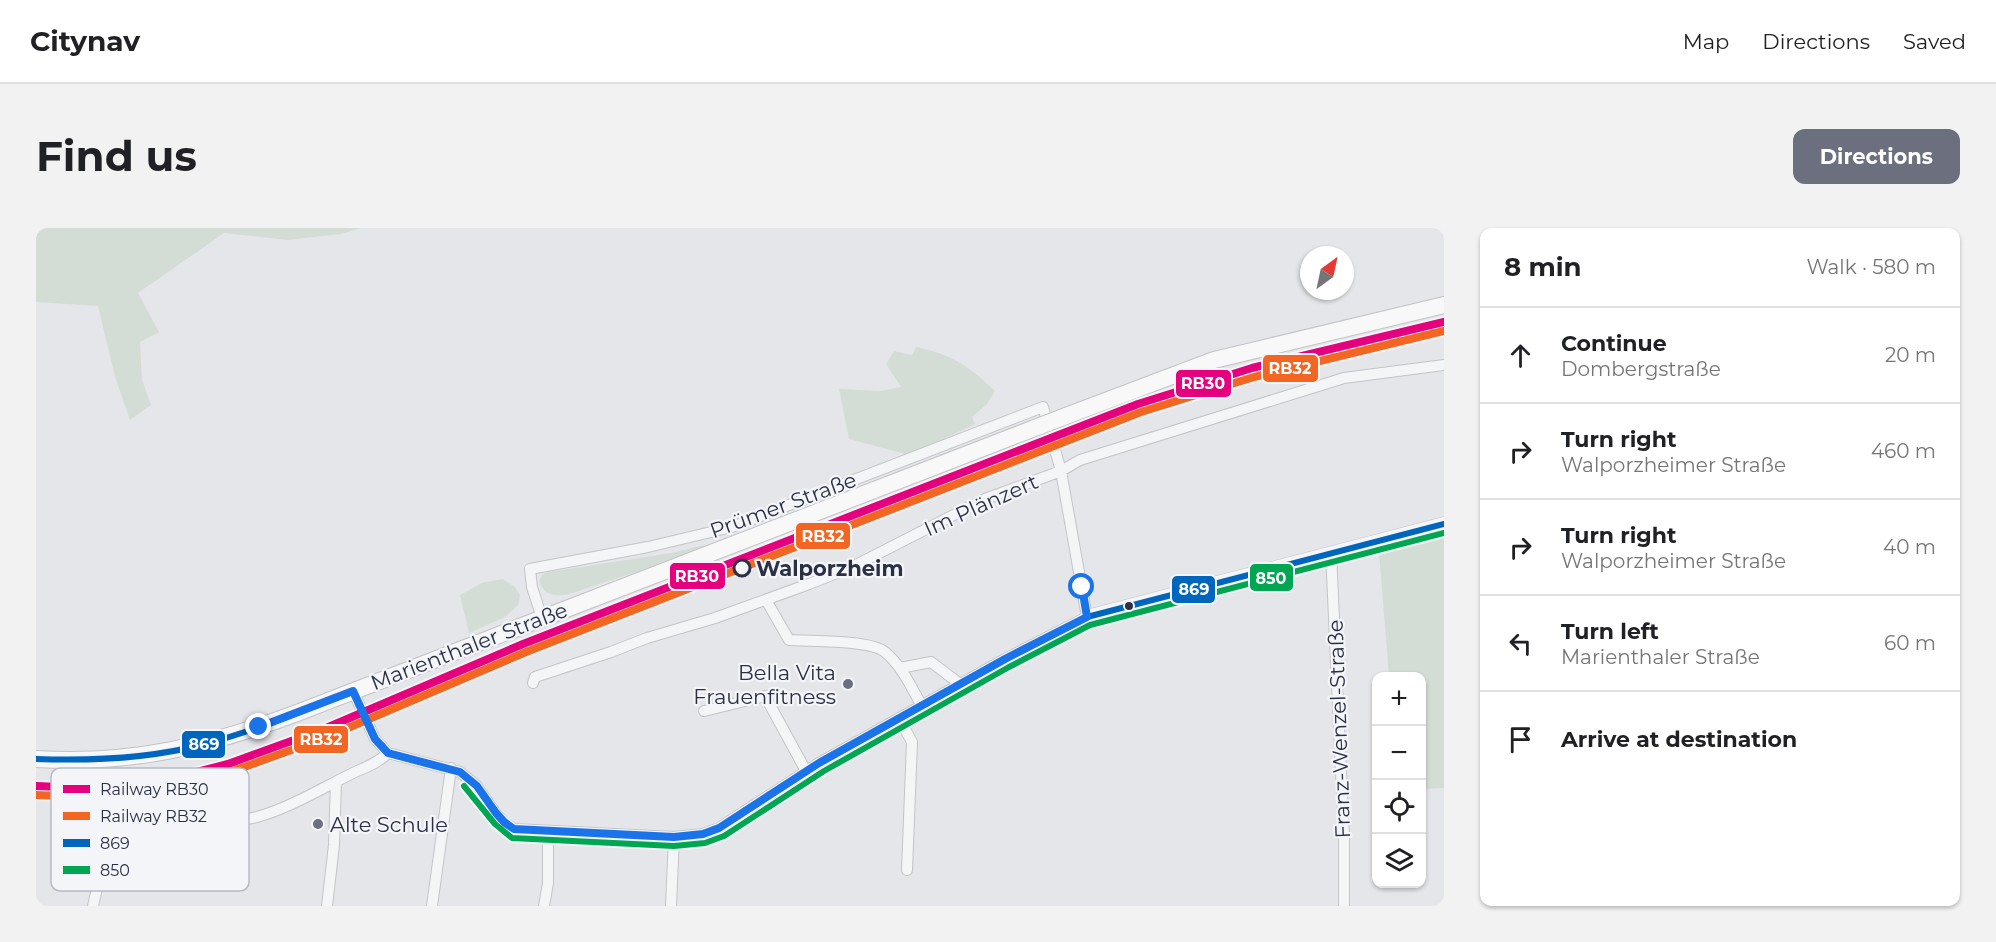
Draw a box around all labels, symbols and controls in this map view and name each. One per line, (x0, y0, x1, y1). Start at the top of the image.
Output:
text: Citynav (30, 24, 140, 58)
text: Map (1683, 29, 1729, 54)
text: Directions (1762, 29, 1870, 54)
text: Saved (1903, 29, 1966, 54)
button: Directions (1793, 129, 1960, 184)
text: Find us (36, 130, 197, 182)
north arrow (1300, 246, 1354, 300)
text: 8 min (1504, 251, 1582, 283)
text: Walk · 580 m (1806, 255, 1936, 279)
text: Continue (1561, 330, 1667, 357)
icon: ahead (1504, 339, 1537, 372)
text: 20 m (1885, 343, 1936, 367)
line badge: RB32 (1262, 354, 1319, 383)
text: Dombergstraße (1561, 357, 1721, 381)
text: RB32 (1269, 359, 1311, 378)
line badge: RB30 (1175, 369, 1232, 398)
text: RB30 (1181, 374, 1225, 393)
text: Turn right (1561, 426, 1676, 453)
icon: right (1504, 435, 1537, 468)
text: 460 m (1871, 439, 1936, 463)
text: Walporzheimer Straße (1561, 453, 1786, 477)
street label: Prümer Straße (706, 467, 860, 543)
street label: Im Plänzert (920, 469, 1042, 541)
line badge: RB32 (795, 522, 851, 550)
text: Turn right (1561, 522, 1676, 549)
text: RB32 (802, 527, 844, 546)
icon: right (1504, 531, 1537, 564)
text: 40 m (1883, 535, 1936, 559)
text: Walporzheimer Straße (1561, 549, 1786, 573)
place label: Walporzheim (756, 556, 903, 581)
marker: Walporzheim (733, 559, 751, 577)
line badge: RB30 (669, 562, 726, 590)
line badge: 850 (1249, 563, 1294, 592)
text: RB30 (675, 567, 719, 586)
text: 850 (1256, 569, 1287, 588)
route start (1068, 573, 1094, 599)
line badge: 869 (1171, 575, 1216, 604)
text: 869 (1179, 580, 1209, 599)
street label: Marienthaler Straße (367, 597, 571, 695)
unlabelled marker (1123, 600, 1135, 612)
text: Turn left (1561, 618, 1659, 645)
street label: Franz-Wenzel-Straße (1323, 619, 1355, 839)
icon: left (1504, 627, 1537, 660)
text: 60 m (1884, 631, 1936, 655)
text: Marienthaler Straße (1561, 645, 1760, 669)
place label: Bella Vita Frauenfitness (693, 660, 836, 709)
map controls (1372, 672, 1426, 888)
button: + (1372, 672, 1426, 726)
marker: Bella Vita Frauenfitness (841, 677, 855, 691)
route end (245, 713, 271, 739)
icon: arrive (1504, 723, 1537, 756)
line badge: RB32 (293, 725, 349, 754)
button: − (1372, 726, 1426, 780)
text: Arrive at destination (1561, 726, 1797, 753)
line badge: 869 (181, 730, 226, 759)
text: RB32 (300, 730, 342, 749)
text: 869 (189, 735, 219, 754)
legend (51, 768, 249, 891)
text: Railway RB30 (100, 780, 209, 799)
button: locate (1372, 780, 1426, 834)
text: Railway RB32 (100, 807, 207, 826)
place label: Alte Schule (330, 812, 448, 837)
marker: Alte Schule (311, 817, 325, 831)
text: 869 (100, 834, 130, 853)
button: layers (1372, 834, 1426, 888)
text: 850 (100, 861, 130, 880)

